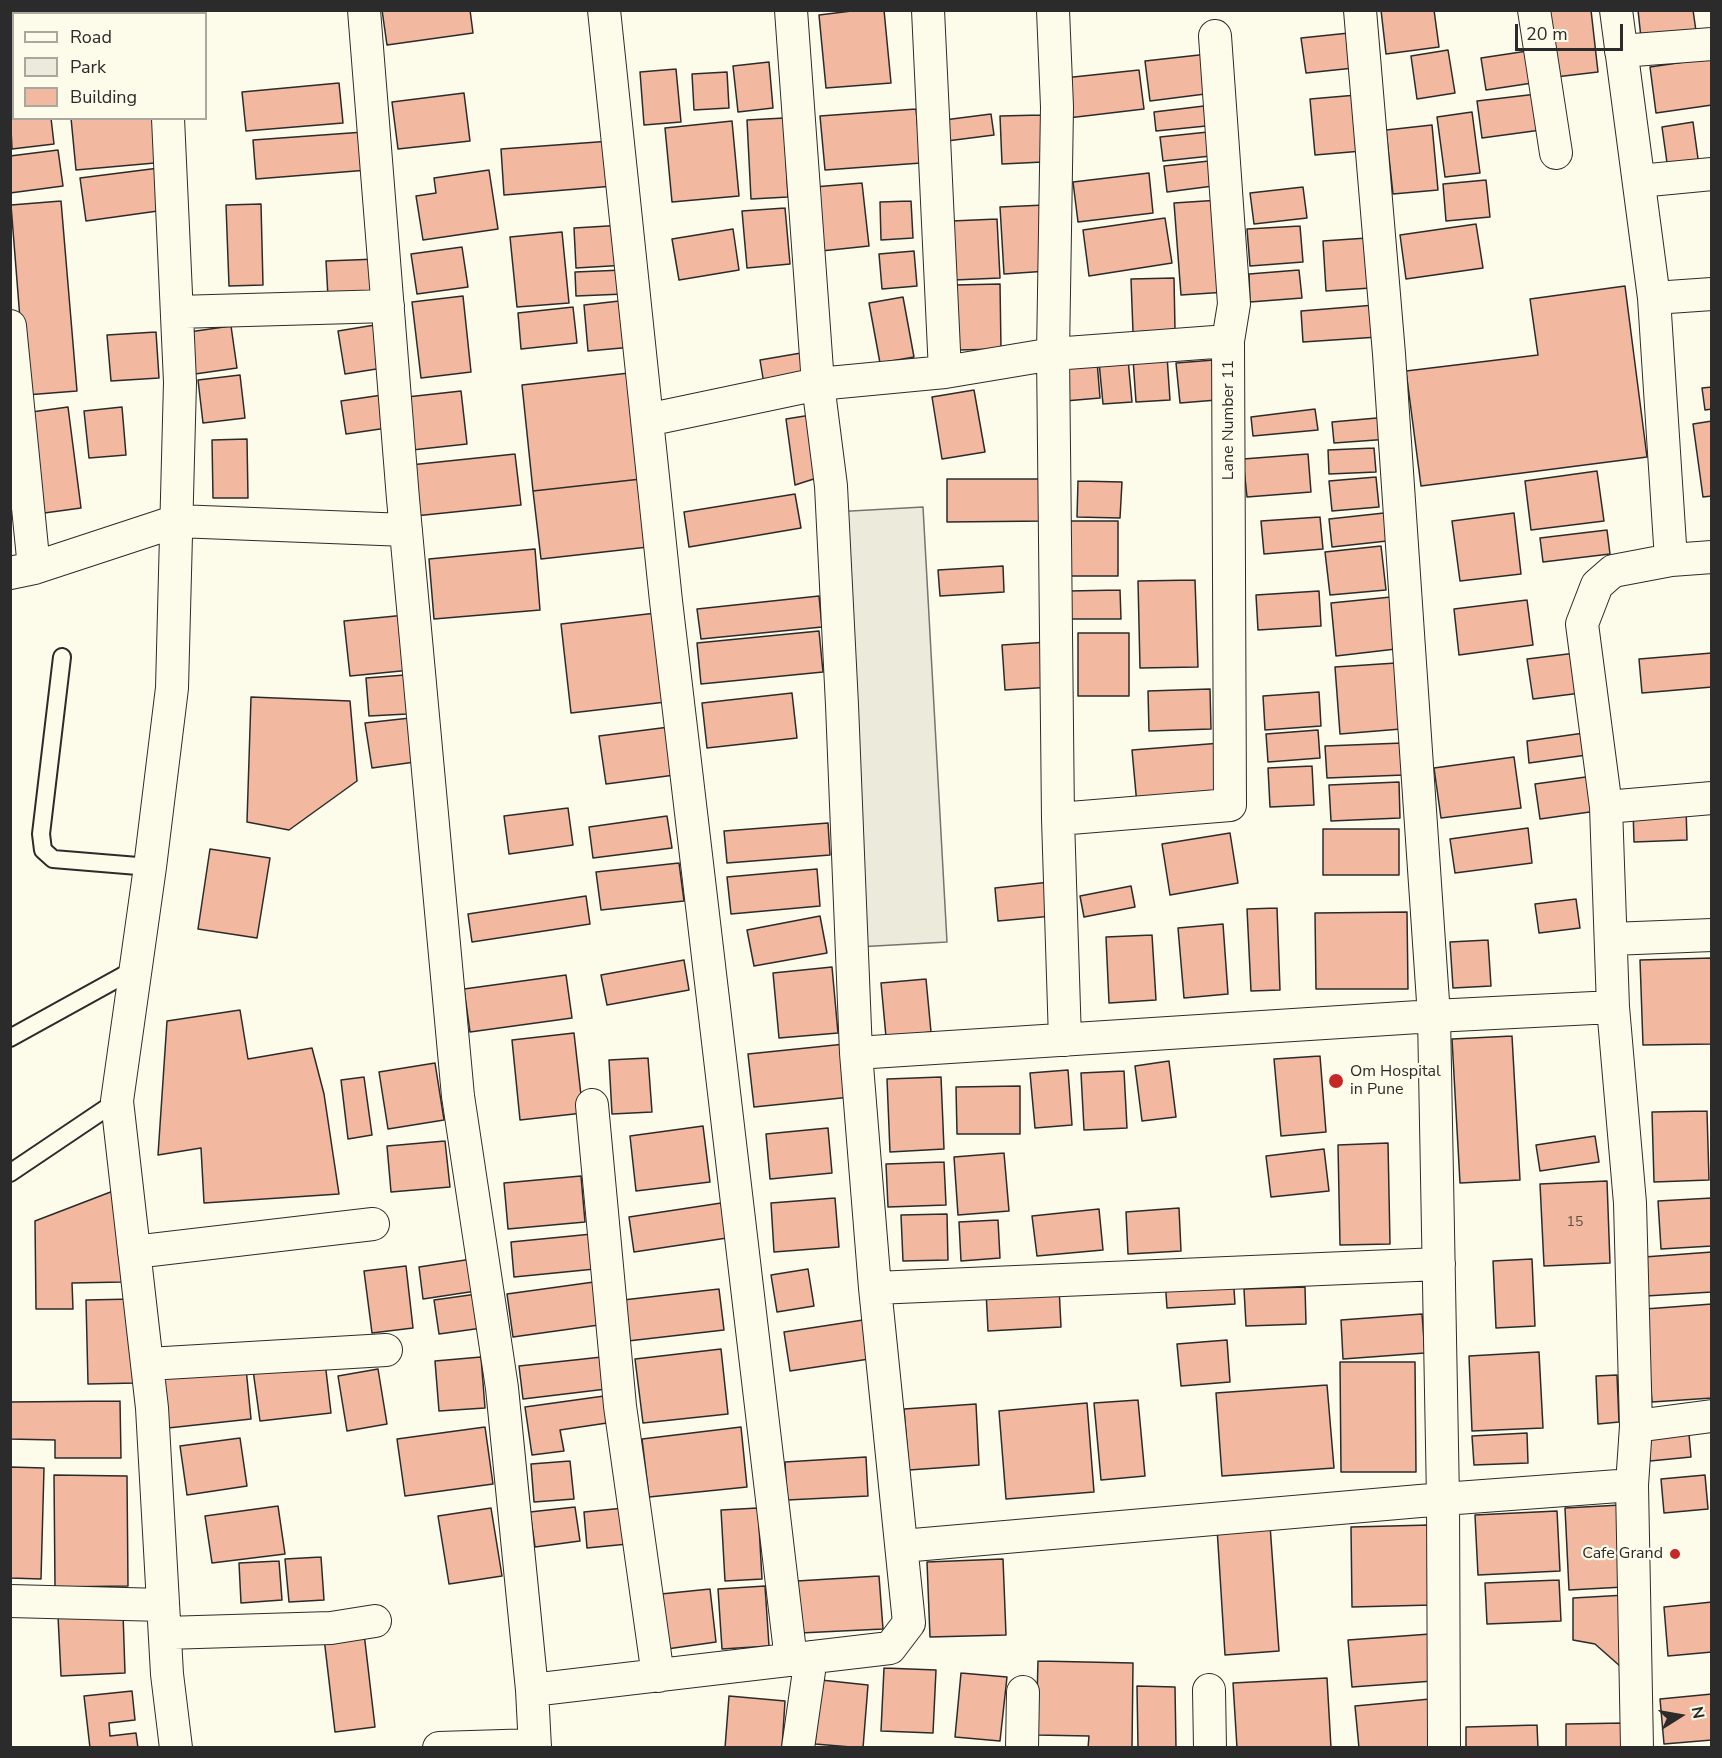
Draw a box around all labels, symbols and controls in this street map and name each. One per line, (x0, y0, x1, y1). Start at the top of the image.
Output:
legend (12, 12, 207, 120)
scale bar (1518, 12, 1626, 50)
text: 20 m (1526, 22, 1568, 46)
text: Road (70, 25, 112, 49)
text: Park (70, 55, 106, 79)
text: Building (70, 85, 137, 109)
street label: Lane Number 11 (1219, 360, 1239, 480)
place label: Om Hospital in Pune (1350, 1062, 1441, 1100)
marker: Om Hospital in Pune (1327, 1072, 1345, 1090)
house number: 15 (1567, 1215, 1583, 1231)
place label: Cafe Grand (1582, 1544, 1663, 1564)
marker: Cafe Grand (1668, 1547, 1682, 1561)
north arrow (1650, 1686, 1710, 1746)
text: N (1686, 1705, 1710, 1721)

